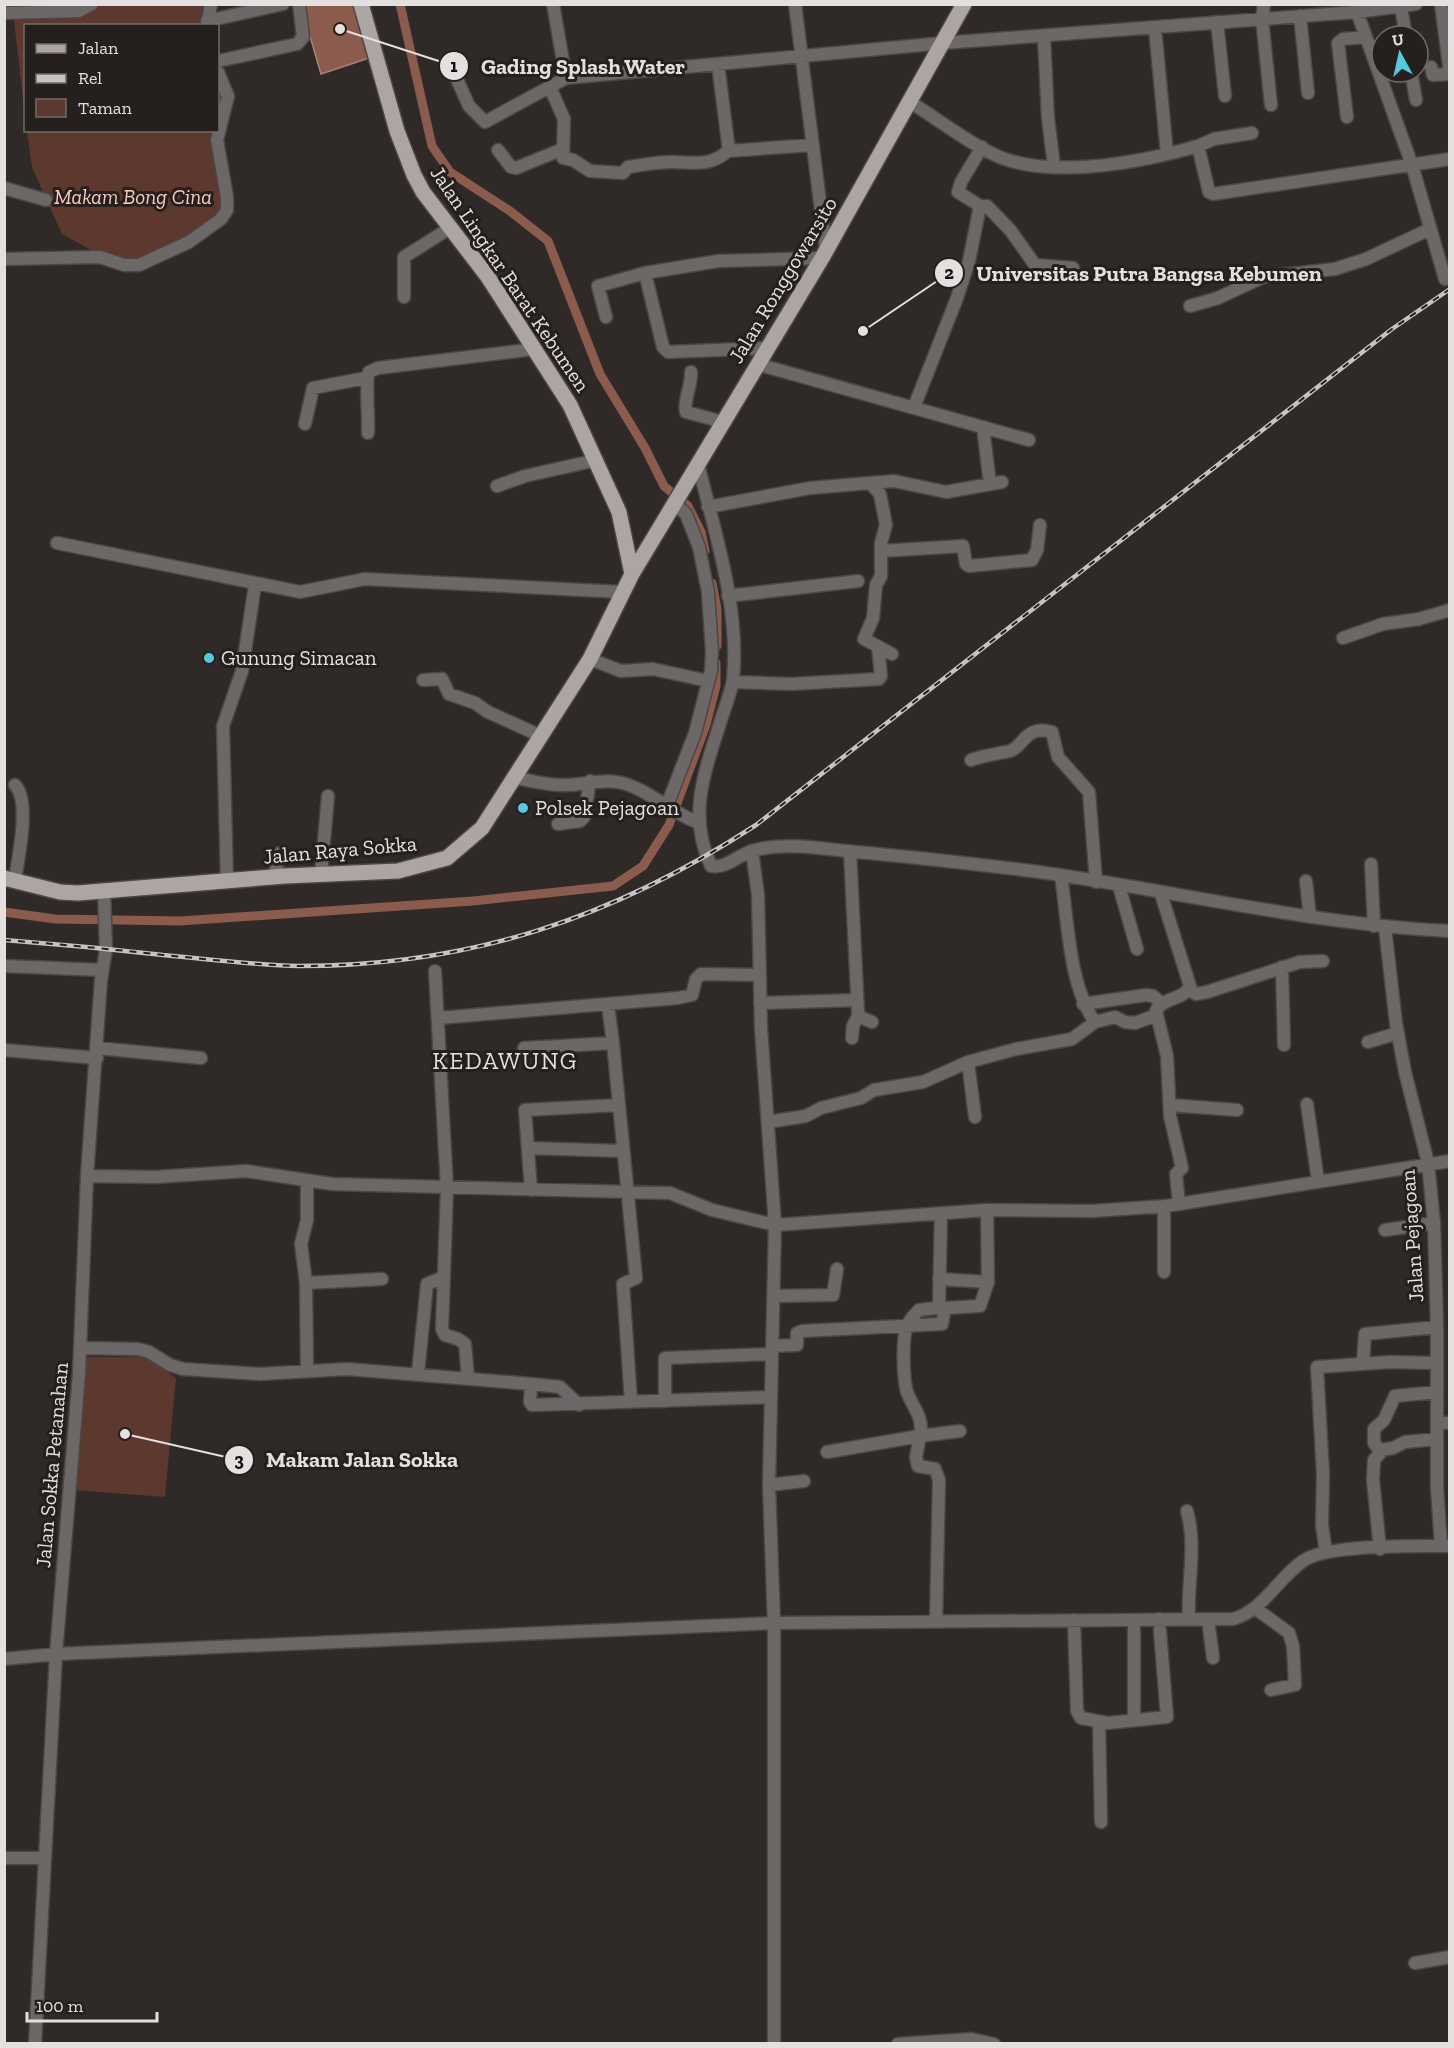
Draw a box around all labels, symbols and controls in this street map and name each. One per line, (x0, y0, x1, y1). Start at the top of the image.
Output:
legend (24, 24, 219, 132)
north arrow (1370, 24, 1430, 84)
text: U (1391, 29, 1405, 50)
text: Jalan (78, 37, 119, 59)
callout: Gading Splash Water (439, 46, 698, 86)
text: Gading Splash Water (481, 53, 685, 80)
text: 1 (450, 55, 458, 77)
text: Rel (78, 67, 102, 89)
text: Taman (78, 97, 133, 119)
street label: Jalan Lingkar Barat Kebumen (425, 161, 595, 396)
park label: Makam Bong Cina (54, 184, 212, 209)
street label: Jalan Ronggowarsito (723, 192, 842, 367)
callout: Universitas Putra Bangsa Kebumen (934, 253, 1334, 293)
text: Universitas Putra Bangsa Kebumen (976, 260, 1322, 287)
text: 2 (944, 262, 954, 284)
place label: Gunung Simacan (221, 645, 377, 670)
marker: Gunung Simacan (202, 651, 216, 665)
place label: Polsek Pejagoan (535, 795, 679, 821)
marker: Polsek Pejagoan (516, 801, 530, 815)
street label: Jalan Raya Sokka (262, 830, 418, 869)
district label: KEDAWUNG (432, 1046, 578, 1075)
street label: Jalan Pejagoan (1394, 1169, 1430, 1303)
street label: Jalan Sokka Petanahan (30, 1361, 73, 1569)
callout: Makam Jalan Sokka (224, 1440, 470, 1480)
text: Makam Jalan Sokka (266, 1446, 458, 1473)
text: 3 (234, 1449, 244, 1471)
scale bar (27, 1985, 158, 2023)
text: 100 m (36, 1995, 84, 2017)

